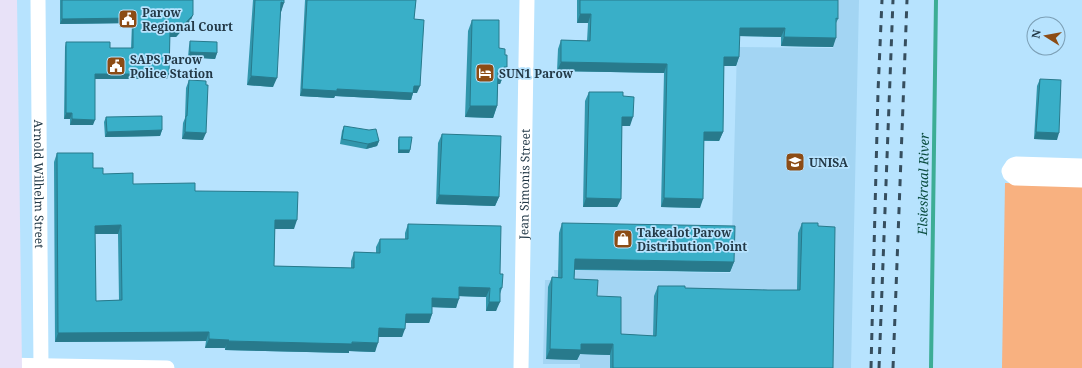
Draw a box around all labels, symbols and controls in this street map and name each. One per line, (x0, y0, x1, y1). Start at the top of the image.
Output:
place label: Parow Regional Court (142, 4, 233, 35)
public building icon: Parow Regional Court (117, 8, 139, 30)
north arrow (1026, 16, 1066, 56)
text: N (1028, 28, 1044, 40)
place label: SAPS Parow Police Station (130, 51, 213, 82)
public building icon: SAPS Parow Police Station (105, 55, 127, 77)
hotel icon: SUN1 Parow (474, 62, 496, 84)
place label: SUN1 Parow (499, 65, 574, 82)
street label: Arnold Wilhelm Street (30, 119, 49, 249)
street label: Jean Simonis Street (515, 129, 533, 240)
water label: Elsieskraal River (913, 132, 933, 236)
school or university icon: UNISA (784, 151, 806, 173)
place label: UNISA (809, 154, 849, 171)
place label: Takealot Parow Distribution Point (637, 224, 747, 255)
shop icon: Takealot Parow Distribution Point (612, 228, 634, 250)

